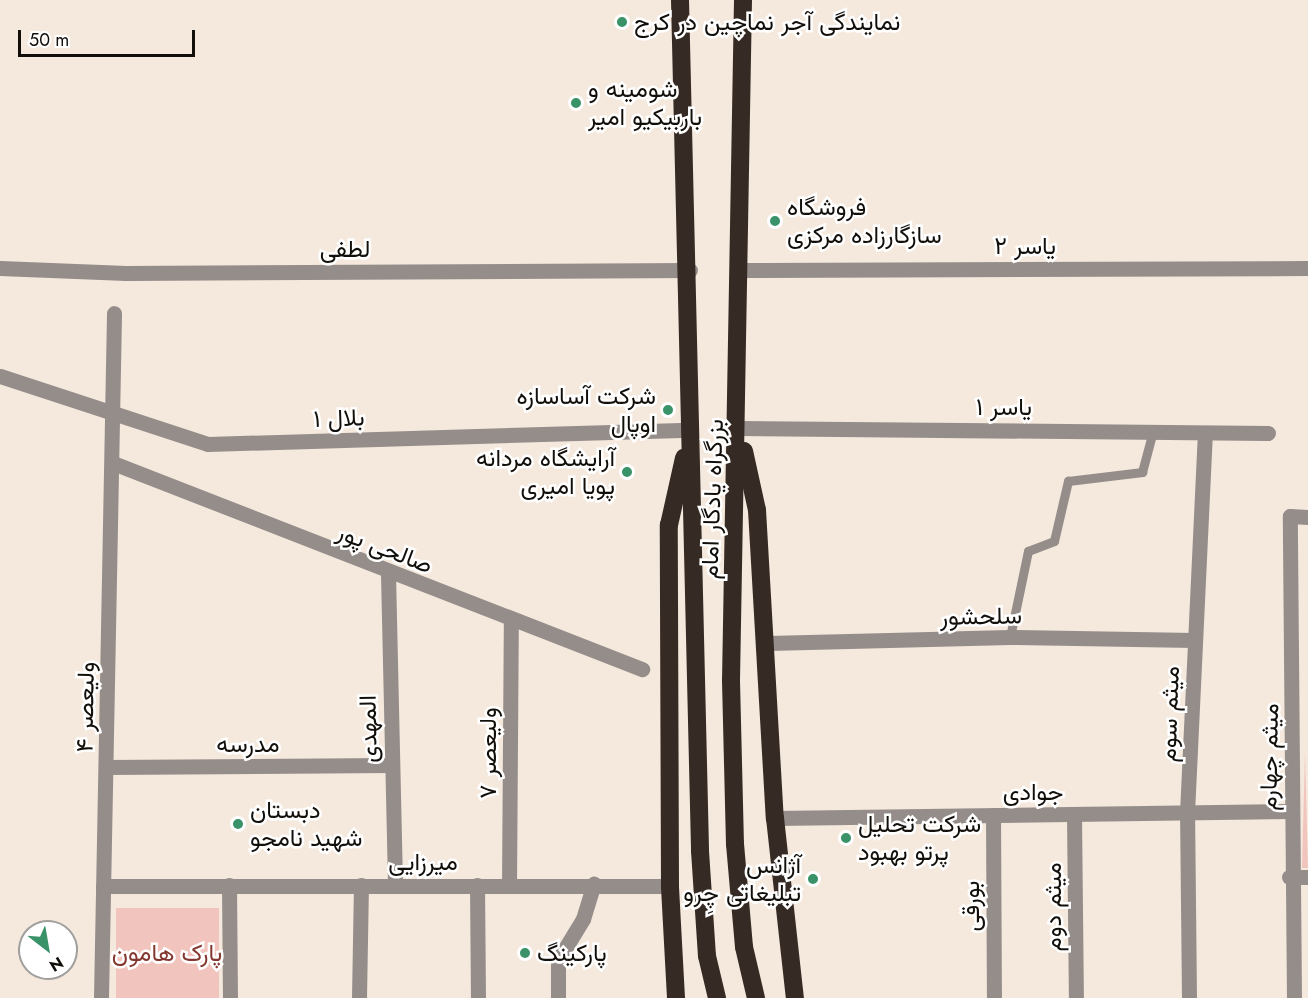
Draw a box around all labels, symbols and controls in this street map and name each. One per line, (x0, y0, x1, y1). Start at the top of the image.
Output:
place label: نمایندگی آجر نماچین در کرج (634, 8, 900, 36)
marker: نمایندگی آجر نماچین در کرج (615, 15, 629, 29)
scale bar (21, 18, 198, 56)
text: 50 m (29, 27, 69, 53)
place label: شومینه و باربیکیو امیر (588, 75, 702, 131)
marker: شومینه و باربیکیو امیر (569, 96, 583, 110)
place label: فروشگاه سازگارزاده مرکزی (787, 193, 942, 249)
marker: فروشگاه سازگارزاده مرکزی (768, 214, 782, 228)
street label: یاسر ۲ (994, 232, 1056, 260)
street label: لطفی (320, 235, 370, 263)
place label: شرکت آساسازه اوپال (516, 382, 656, 438)
street label: یاسر ۱ (976, 393, 1032, 421)
street label: بلال ۱ (313, 403, 365, 433)
marker: شرکت آساسازه اوپال (661, 403, 675, 417)
street label: بزرگراه یادگار امام (695, 418, 729, 580)
place label: آرایشگاه مردانه پویا امیری (476, 444, 615, 500)
marker: آرایشگاه مردانه پویا امیری (620, 465, 634, 479)
street label: صالحی پور (333, 517, 437, 579)
street label: سلحشور (940, 601, 1022, 631)
street label: ولیعصر ۴ (70, 661, 100, 753)
street label: میثم سوم (1153, 665, 1185, 763)
street label: المهدی (353, 695, 383, 763)
street label: میثم چهارم (1254, 703, 1284, 811)
street label: ولیعصر ۷ (474, 707, 502, 799)
street label: مدرسه (216, 730, 280, 758)
street label: جوادی (1003, 778, 1063, 806)
place label: دبستان شهید نامجو (250, 796, 363, 852)
place label: شرکت تحلیل پرتو بهبود (858, 810, 981, 866)
marker: دبستان شهید نامجو (231, 817, 245, 831)
marker: شرکت تحلیل پرتو بهبود (839, 831, 853, 845)
street label: میرزایی (388, 848, 458, 876)
place label: آژانس تبلیغاتی چِرو (683, 851, 801, 907)
street label: میثم دوم (1039, 863, 1067, 951)
marker: آژانس تبلیغاتی چِرو (806, 872, 820, 886)
street label: بورقی (957, 881, 985, 931)
north arrow (18, 920, 78, 980)
park label: پارک هامون (112, 939, 222, 967)
place label: پارکینگ (537, 939, 607, 967)
marker: پارکینگ (518, 946, 532, 960)
text: N (45, 951, 68, 977)

